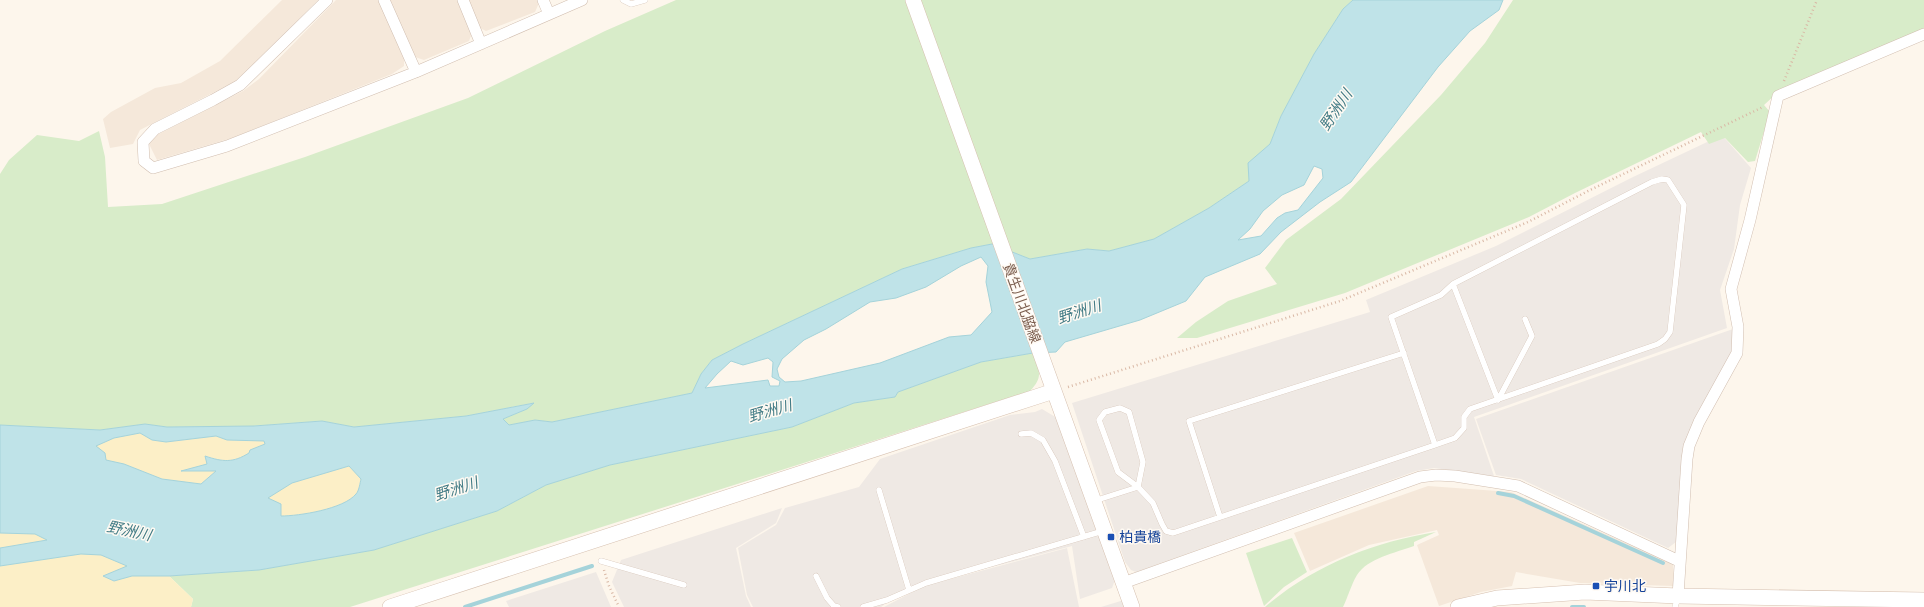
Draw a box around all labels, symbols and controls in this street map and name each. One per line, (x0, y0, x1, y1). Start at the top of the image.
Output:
water label: 野洲川 (1316, 85, 1357, 134)
street label: 貴生川北脇線 (1000, 261, 1044, 345)
water label: 野洲川 (1055, 296, 1105, 328)
water label: 野洲川 (746, 396, 796, 426)
water label: 野洲川 (432, 473, 482, 505)
water label: 野洲川 (105, 518, 155, 545)
place label: 柏貴橋 (1119, 529, 1161, 545)
marker: 柏貴橋 (1106, 532, 1116, 542)
place label: 宇川北 (1604, 578, 1646, 594)
marker: 宇川北 (1591, 581, 1601, 591)

